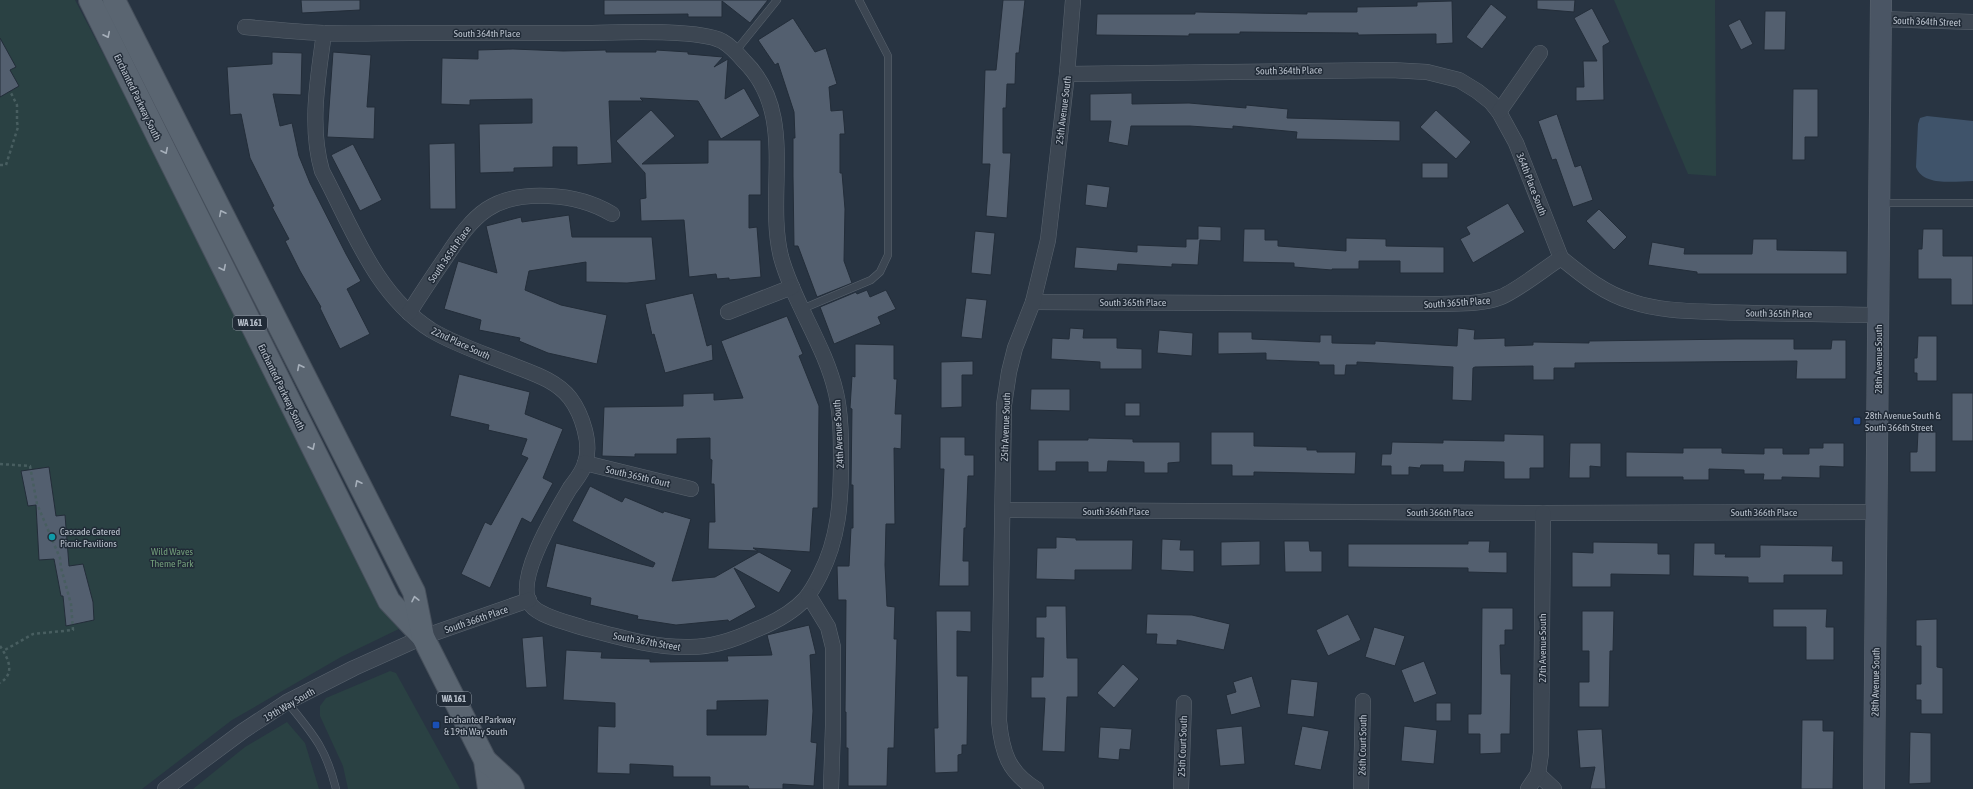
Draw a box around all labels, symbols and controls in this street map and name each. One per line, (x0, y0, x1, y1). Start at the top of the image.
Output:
street label: South 364th Street (1893, 15, 1961, 28)
street label: South 364th Place (454, 28, 521, 39)
one-way arrow (102, 31, 110, 38)
street label: Enchanted Parkway South (112, 52, 163, 142)
street label: South 364th Place (1256, 64, 1323, 77)
street label: 25th Avenue South (1054, 75, 1073, 145)
one-way arrow (160, 147, 168, 155)
street label: 364th Place South (1514, 151, 1549, 217)
one-way arrow (219, 210, 227, 217)
street label: South 365th Place (426, 224, 473, 285)
one-way arrow (218, 263, 226, 271)
street label: South 365th Place (1423, 295, 1491, 310)
street label: South 365th Place (1100, 297, 1167, 308)
street label: South 365th Place (1746, 307, 1813, 320)
road number: WA 161 (233, 316, 267, 330)
street label: 28th Avenue South (1873, 324, 1884, 394)
street label: 22nd Place South (430, 325, 492, 362)
street label: Enchanted Parkway South (256, 342, 307, 432)
one-way arrow (297, 363, 304, 371)
street label: 25th Avenue South (999, 392, 1012, 462)
street label: 24th Avenue South (831, 399, 846, 469)
place label: 28th Avenue South & South 366th Street (1865, 410, 1941, 433)
marker: 28th Avenue South & South 366th Street (1852, 416, 1862, 426)
one-way arrow (307, 442, 315, 450)
street label: South 365th Court (605, 464, 671, 489)
one-way arrow (355, 479, 363, 487)
street label: South 366th Place (1083, 506, 1150, 517)
street label: South 366th Place (1407, 507, 1474, 518)
street label: South 366th Place (1731, 507, 1798, 518)
place label: Cascade Catered Picnic Pavilions (60, 526, 121, 549)
marker: Cascade Catered Picnic Pavilions (47, 532, 57, 542)
park label: Wild Waves Theme Park (150, 546, 194, 569)
one-way arrow (412, 596, 420, 602)
street label: South 366th Place (443, 603, 510, 635)
street label: 27th Avenue South (1537, 613, 1548, 683)
street label: South 367th Street (612, 630, 681, 653)
street label: 28th Avenue South (1869, 647, 1882, 717)
street label: 19th Way South (262, 685, 317, 723)
road number: WA 161 (437, 692, 471, 706)
place label: Enchanted Parkway & 19th Way South (444, 714, 516, 737)
street label: 26th Court South (1356, 714, 1369, 776)
street label: 25th Court South (1176, 715, 1189, 777)
marker: Enchanted Parkway & 19th Way South (431, 720, 441, 730)

